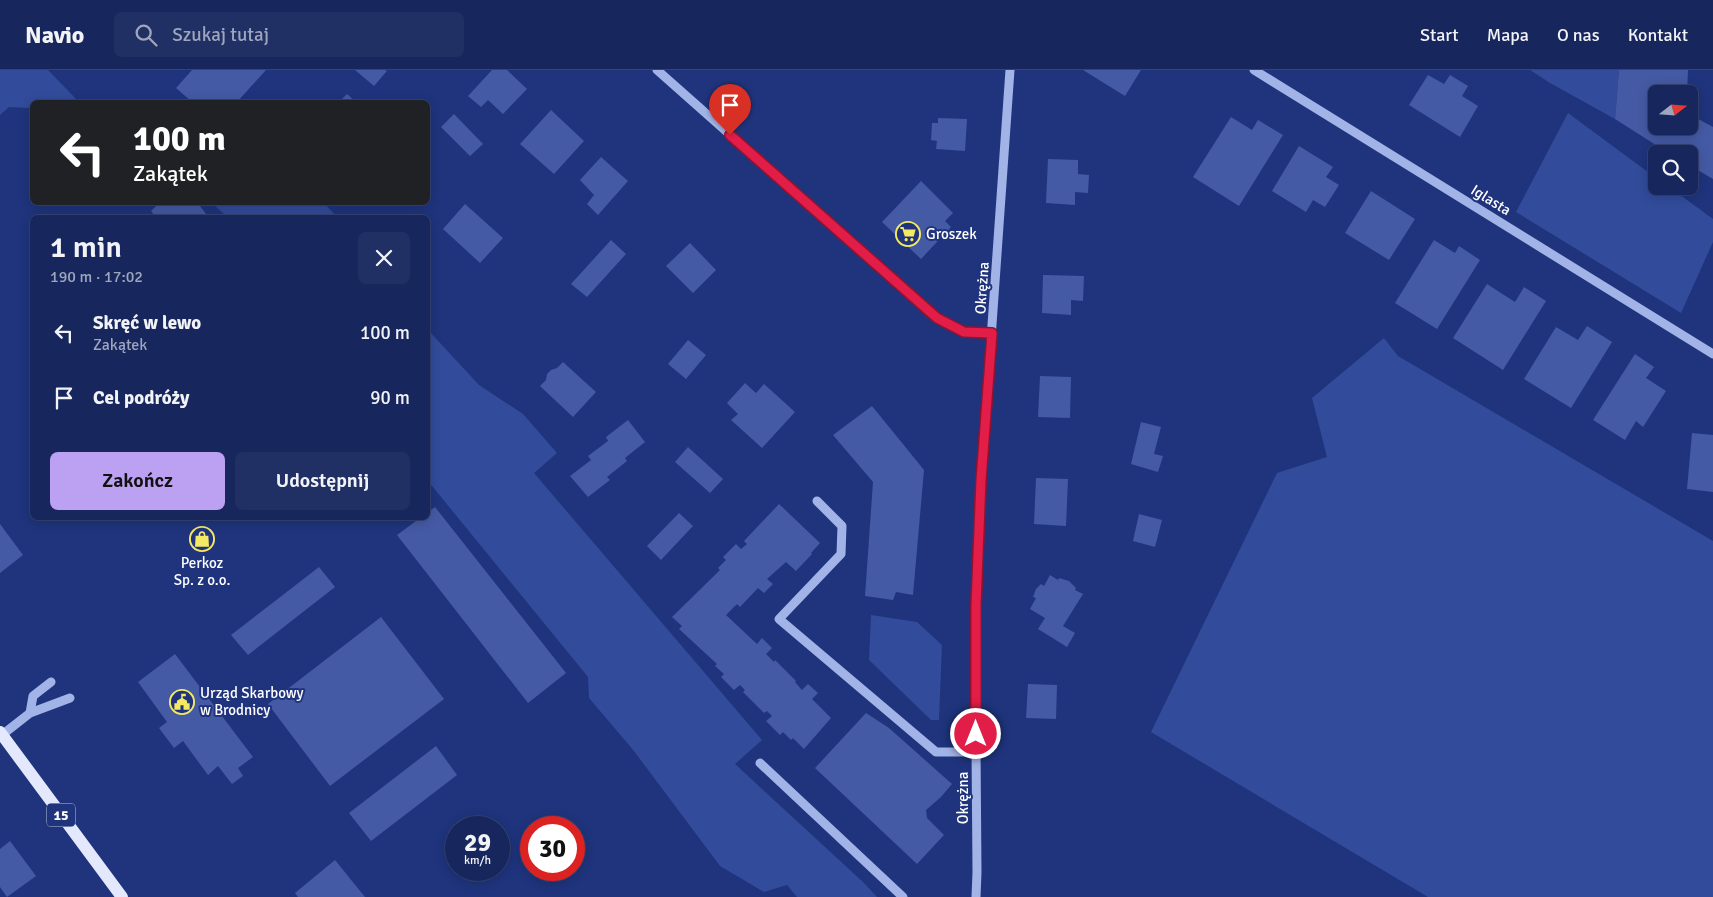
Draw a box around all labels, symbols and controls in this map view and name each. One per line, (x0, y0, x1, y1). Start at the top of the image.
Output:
search box (114, 12, 464, 57)
text: Navio (25, 20, 84, 50)
icon: search (132, 21, 160, 49)
text: Szukaj tutaj (172, 23, 269, 47)
text: Start (1420, 24, 1459, 46)
text: Mapa (1487, 24, 1529, 46)
text: O nas (1557, 24, 1600, 46)
text: Kontakt (1628, 24, 1688, 46)
pin (709, 84, 751, 135)
north arrow (1648, 85, 1698, 135)
map controls (1648, 85, 1698, 195)
icon: arrive (716, 91, 744, 119)
text: 100 m (133, 117, 226, 160)
icon: left (50, 120, 115, 185)
button: search (1648, 145, 1698, 195)
text: Zakątek (133, 160, 208, 187)
street label: Iglasta (1468, 181, 1514, 219)
supermarket icon: Groszek (895, 221, 921, 247)
place label: Groszek (926, 225, 977, 243)
text: 1 min (50, 229, 122, 266)
button: close (358, 232, 410, 284)
street label: Okrężna (971, 261, 993, 315)
text: 190 m · 17:02 (50, 267, 143, 287)
text: Skręć w lewo (93, 311, 201, 335)
icon: left (50, 319, 78, 347)
text: 100 m (360, 321, 410, 345)
text: Zakątek (93, 335, 147, 355)
icon: arrive (50, 384, 78, 412)
text: Cel podróży (93, 386, 189, 410)
text: 90 m (370, 386, 410, 410)
button: Zakończ (50, 452, 225, 510)
button: Udostępnij (235, 452, 410, 510)
shop icon: Perkoz Sp. z o.o. (189, 526, 215, 552)
place label: Perkoz Sp. z o.o. (174, 554, 230, 589)
place label: Urząd Skarbowy w Brodnicy (200, 684, 304, 719)
public building icon: Urząd Skarbowy w Brodnicy (169, 689, 195, 715)
position arrow (949, 707, 1001, 759)
street label: Okrężna (954, 772, 972, 824)
road number: 15 (47, 804, 75, 826)
speed limit sign: 30 (520, 816, 585, 881)
text: 29 (464, 827, 491, 858)
text: km/h (464, 853, 491, 868)

